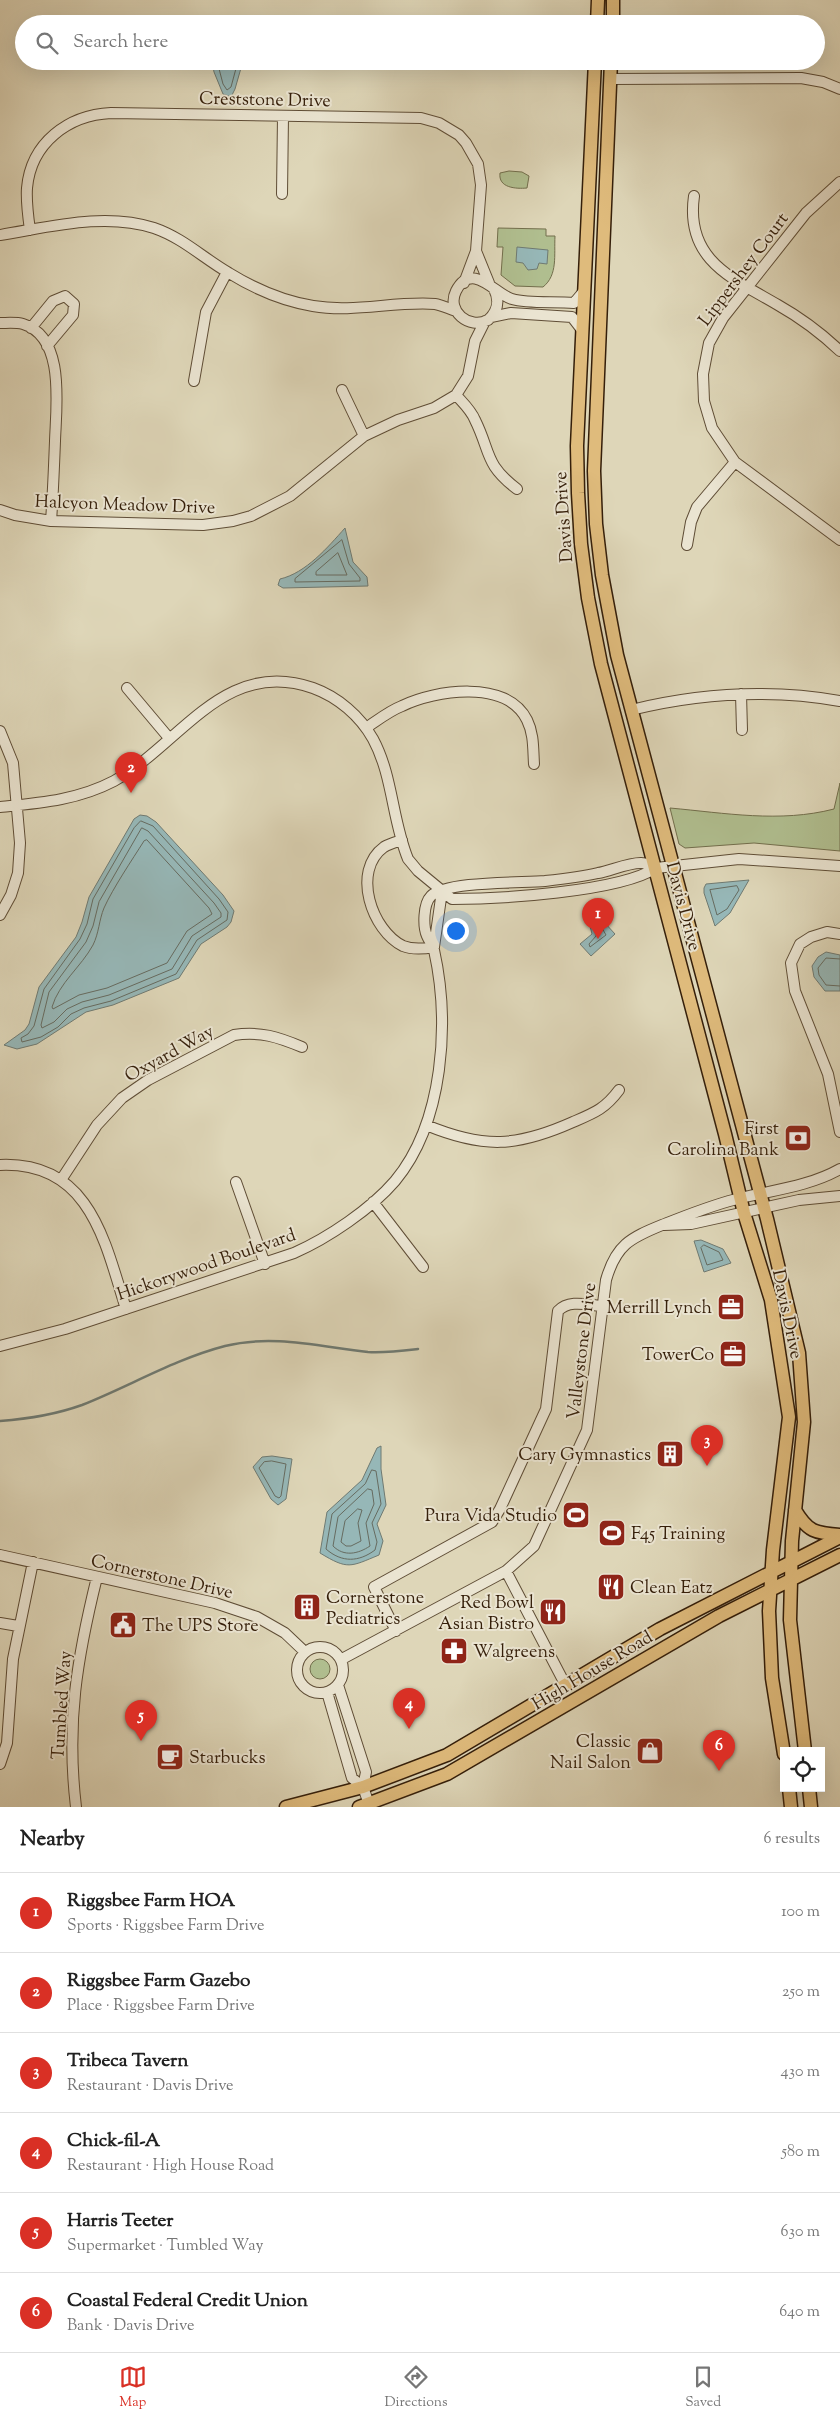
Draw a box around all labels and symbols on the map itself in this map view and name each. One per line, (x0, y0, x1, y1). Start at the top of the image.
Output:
street label: Creststone Drive (199, 87, 331, 115)
street label: Lippershey Court (693, 208, 796, 332)
street label: Davis Drive (549, 471, 581, 563)
street label: Halcyon Meadow Drive (34, 490, 216, 522)
pin: 2 (115, 752, 147, 793)
street label: Davis Drive (658, 859, 706, 954)
pin: 1 (582, 898, 614, 939)
your location (443, 918, 469, 944)
street label: Oxyard Way (121, 1020, 219, 1090)
place label: First Carolina Bank (667, 1117, 779, 1164)
bank icon: First Carolina Bank (783, 1123, 813, 1153)
street label: Hickorywood Boulevard (114, 1223, 300, 1309)
street label: Davis Drive (764, 1267, 808, 1362)
street label: Valleystone Drive (562, 1281, 604, 1421)
office icon: Merrill Lynch (716, 1292, 746, 1322)
place label: Merrill Lynch (606, 1296, 712, 1322)
office icon: TowerCo (718, 1339, 748, 1369)
place label: TowerCo (642, 1343, 714, 1369)
pin: 3 (691, 1425, 723, 1466)
building icon: Cary Gymnastics (655, 1439, 685, 1469)
place label: Cary Gymnastics (518, 1443, 651, 1469)
sports icon: Pura Vida Studio (561, 1500, 591, 1530)
place label: Pura Vida Studio (425, 1504, 557, 1530)
sports icon: F45 Training (597, 1518, 627, 1548)
place label: F45 Training (631, 1522, 725, 1548)
street label: Cornerstone Drive (88, 1549, 235, 1607)
restaurant icon: Clean Eatz (596, 1572, 626, 1602)
place label: Clean Eatz (630, 1576, 713, 1602)
place label: Cornerstone Pediatrics (326, 1586, 424, 1633)
place label: Red Bowl Asian Bistro (438, 1591, 534, 1638)
building icon: Cornerstone Pediatrics (292, 1592, 322, 1622)
restaurant icon: Red Bowl Asian Bistro (538, 1597, 568, 1627)
public building icon: The UPS Store (108, 1610, 138, 1640)
place label: The UPS Store (142, 1614, 259, 1640)
street label: High House Road (528, 1625, 658, 1718)
pharmacy icon: Walgreens (439, 1636, 469, 1666)
place label: Walgreens (473, 1640, 555, 1666)
street label: Tumbled Way (46, 1650, 80, 1760)
pin: 4 (393, 1688, 425, 1729)
pin: 5 (125, 1700, 157, 1741)
place label: Classic Nail Salon (550, 1730, 631, 1777)
pin: 6 (703, 1730, 735, 1771)
shop icon: Classic Nail Salon (635, 1736, 665, 1766)
cafe icon: Starbucks (155, 1742, 185, 1772)
place label: Starbucks (189, 1746, 266, 1772)

